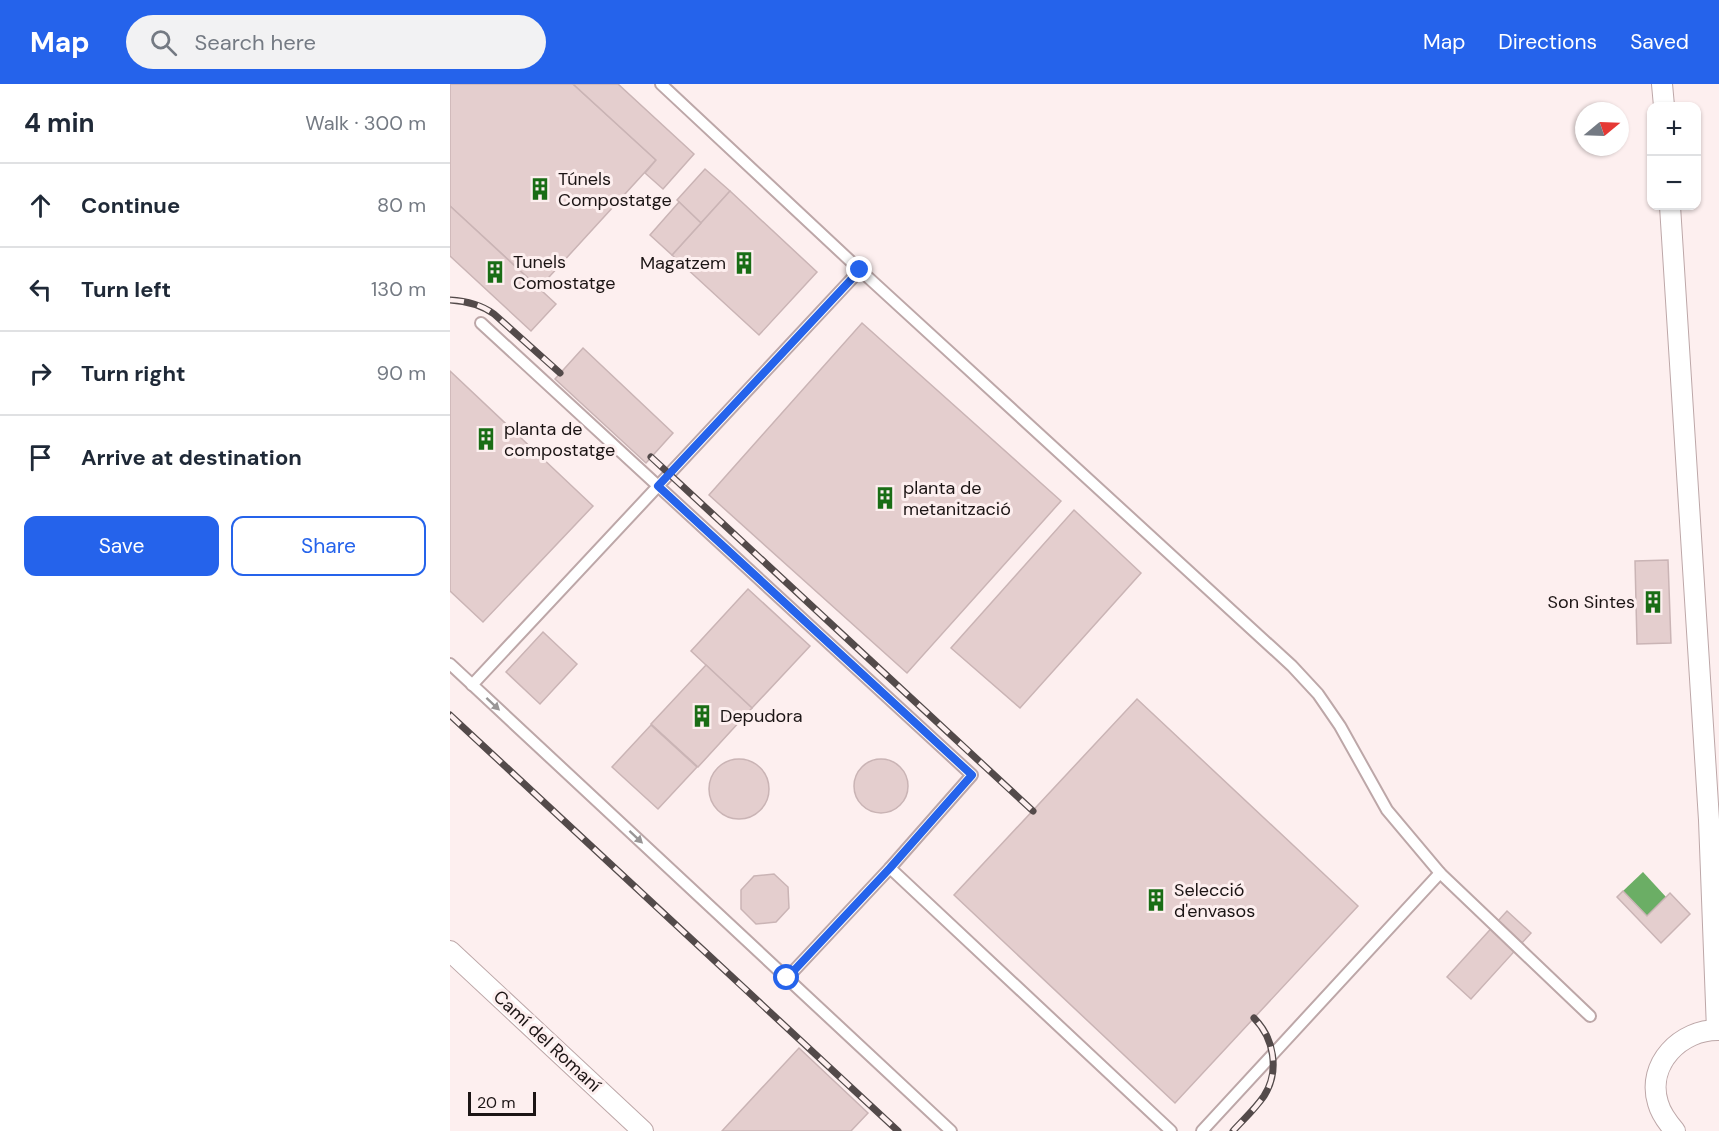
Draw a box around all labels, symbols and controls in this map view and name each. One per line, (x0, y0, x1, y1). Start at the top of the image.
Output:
search box (126, 15, 546, 69)
text: Map (30, 24, 90, 61)
icon: search (147, 26, 180, 59)
text: Search here (195, 28, 316, 57)
text: Map (1423, 28, 1465, 56)
text: Directions (1498, 28, 1597, 56)
text: Saved (1630, 28, 1689, 56)
north arrow (1575, 102, 1629, 156)
map controls (1647, 102, 1701, 210)
button: + (1647, 102, 1701, 156)
text: 4 min (24, 106, 95, 140)
text: Walk · 300 m (305, 110, 426, 136)
button: − (1647, 156, 1701, 210)
place label: Túnels Compostatge (558, 167, 672, 212)
building icon: Túnels Compostatge (527, 176, 553, 202)
icon: ahead (24, 189, 57, 222)
text: Continue (81, 191, 180, 220)
text: 80 m (377, 192, 426, 218)
place label: Tunels Comostatge (513, 250, 616, 295)
building icon: Magatzem (731, 250, 757, 276)
place label: Magatzem (640, 251, 726, 275)
route end (846, 256, 872, 282)
building icon: Tunels Comostatge (482, 259, 508, 285)
icon: left (24, 273, 57, 306)
text: Turn left (81, 275, 171, 304)
text: 130 m (371, 276, 426, 302)
icon: right (24, 357, 57, 390)
text: Turn right (81, 359, 186, 388)
text: 90 m (377, 360, 426, 386)
place label: planta de compostatge (504, 417, 615, 462)
building icon: planta de compostatge (473, 426, 499, 452)
icon: arrive (24, 441, 57, 474)
text: Arrive at destination (81, 443, 302, 472)
place label: planta de metanització (903, 476, 1011, 521)
building icon: planta de metanització (872, 485, 898, 511)
button: Save (24, 516, 219, 576)
button: Share (231, 516, 426, 576)
building icon: Son Sintes (1640, 589, 1666, 615)
place label: Son Sintes (1548, 590, 1635, 614)
one-way arrow (485, 697, 500, 710)
building icon: Depudora (689, 703, 715, 729)
place label: Depudora (720, 704, 803, 728)
one-way arrow (628, 830, 643, 844)
place label: Selecció d'envasos (1174, 878, 1255, 923)
building icon: Selecció d'envasos (1143, 887, 1169, 913)
route start (773, 964, 799, 990)
street label: Camí del Romaní (488, 985, 606, 1097)
scale bar (468, 1089, 536, 1116)
text: 20 m (477, 1092, 516, 1113)

